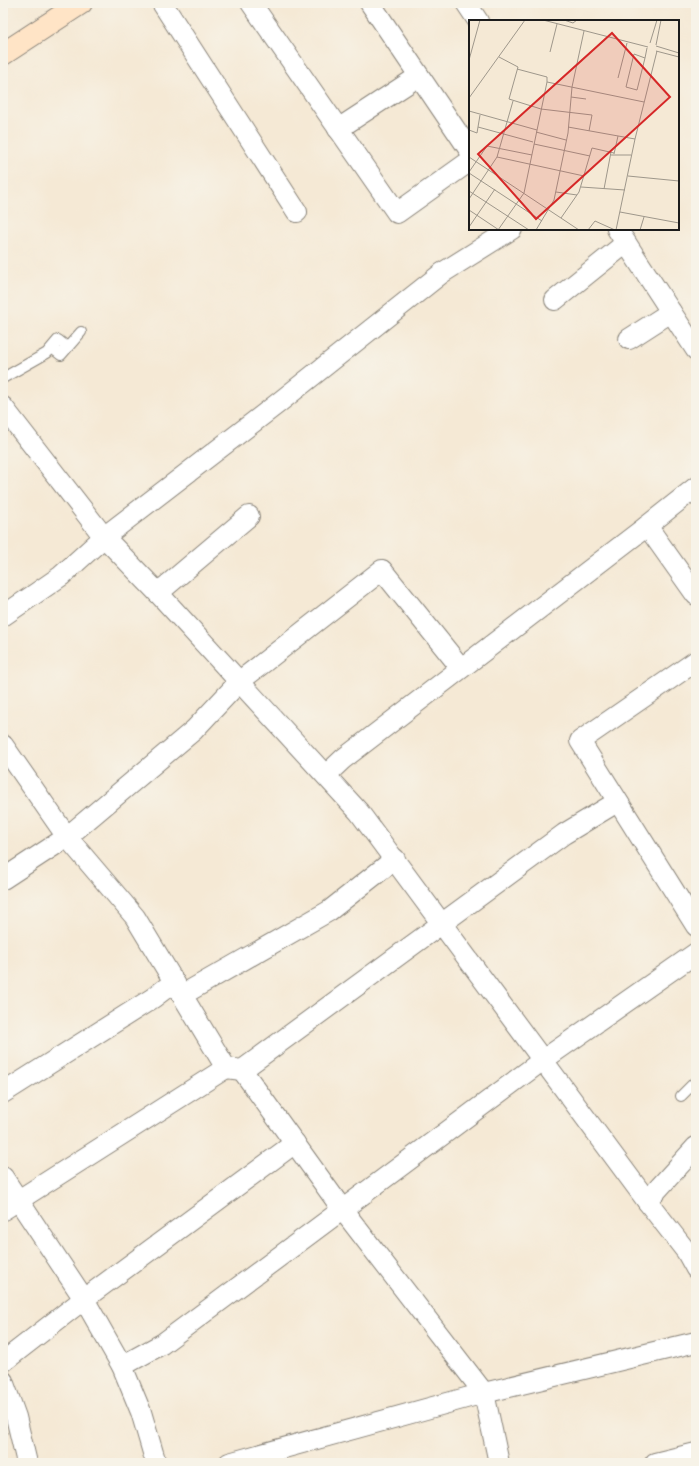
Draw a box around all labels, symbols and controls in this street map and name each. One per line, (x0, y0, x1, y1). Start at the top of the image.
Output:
inset map (469, 20, 679, 230)

